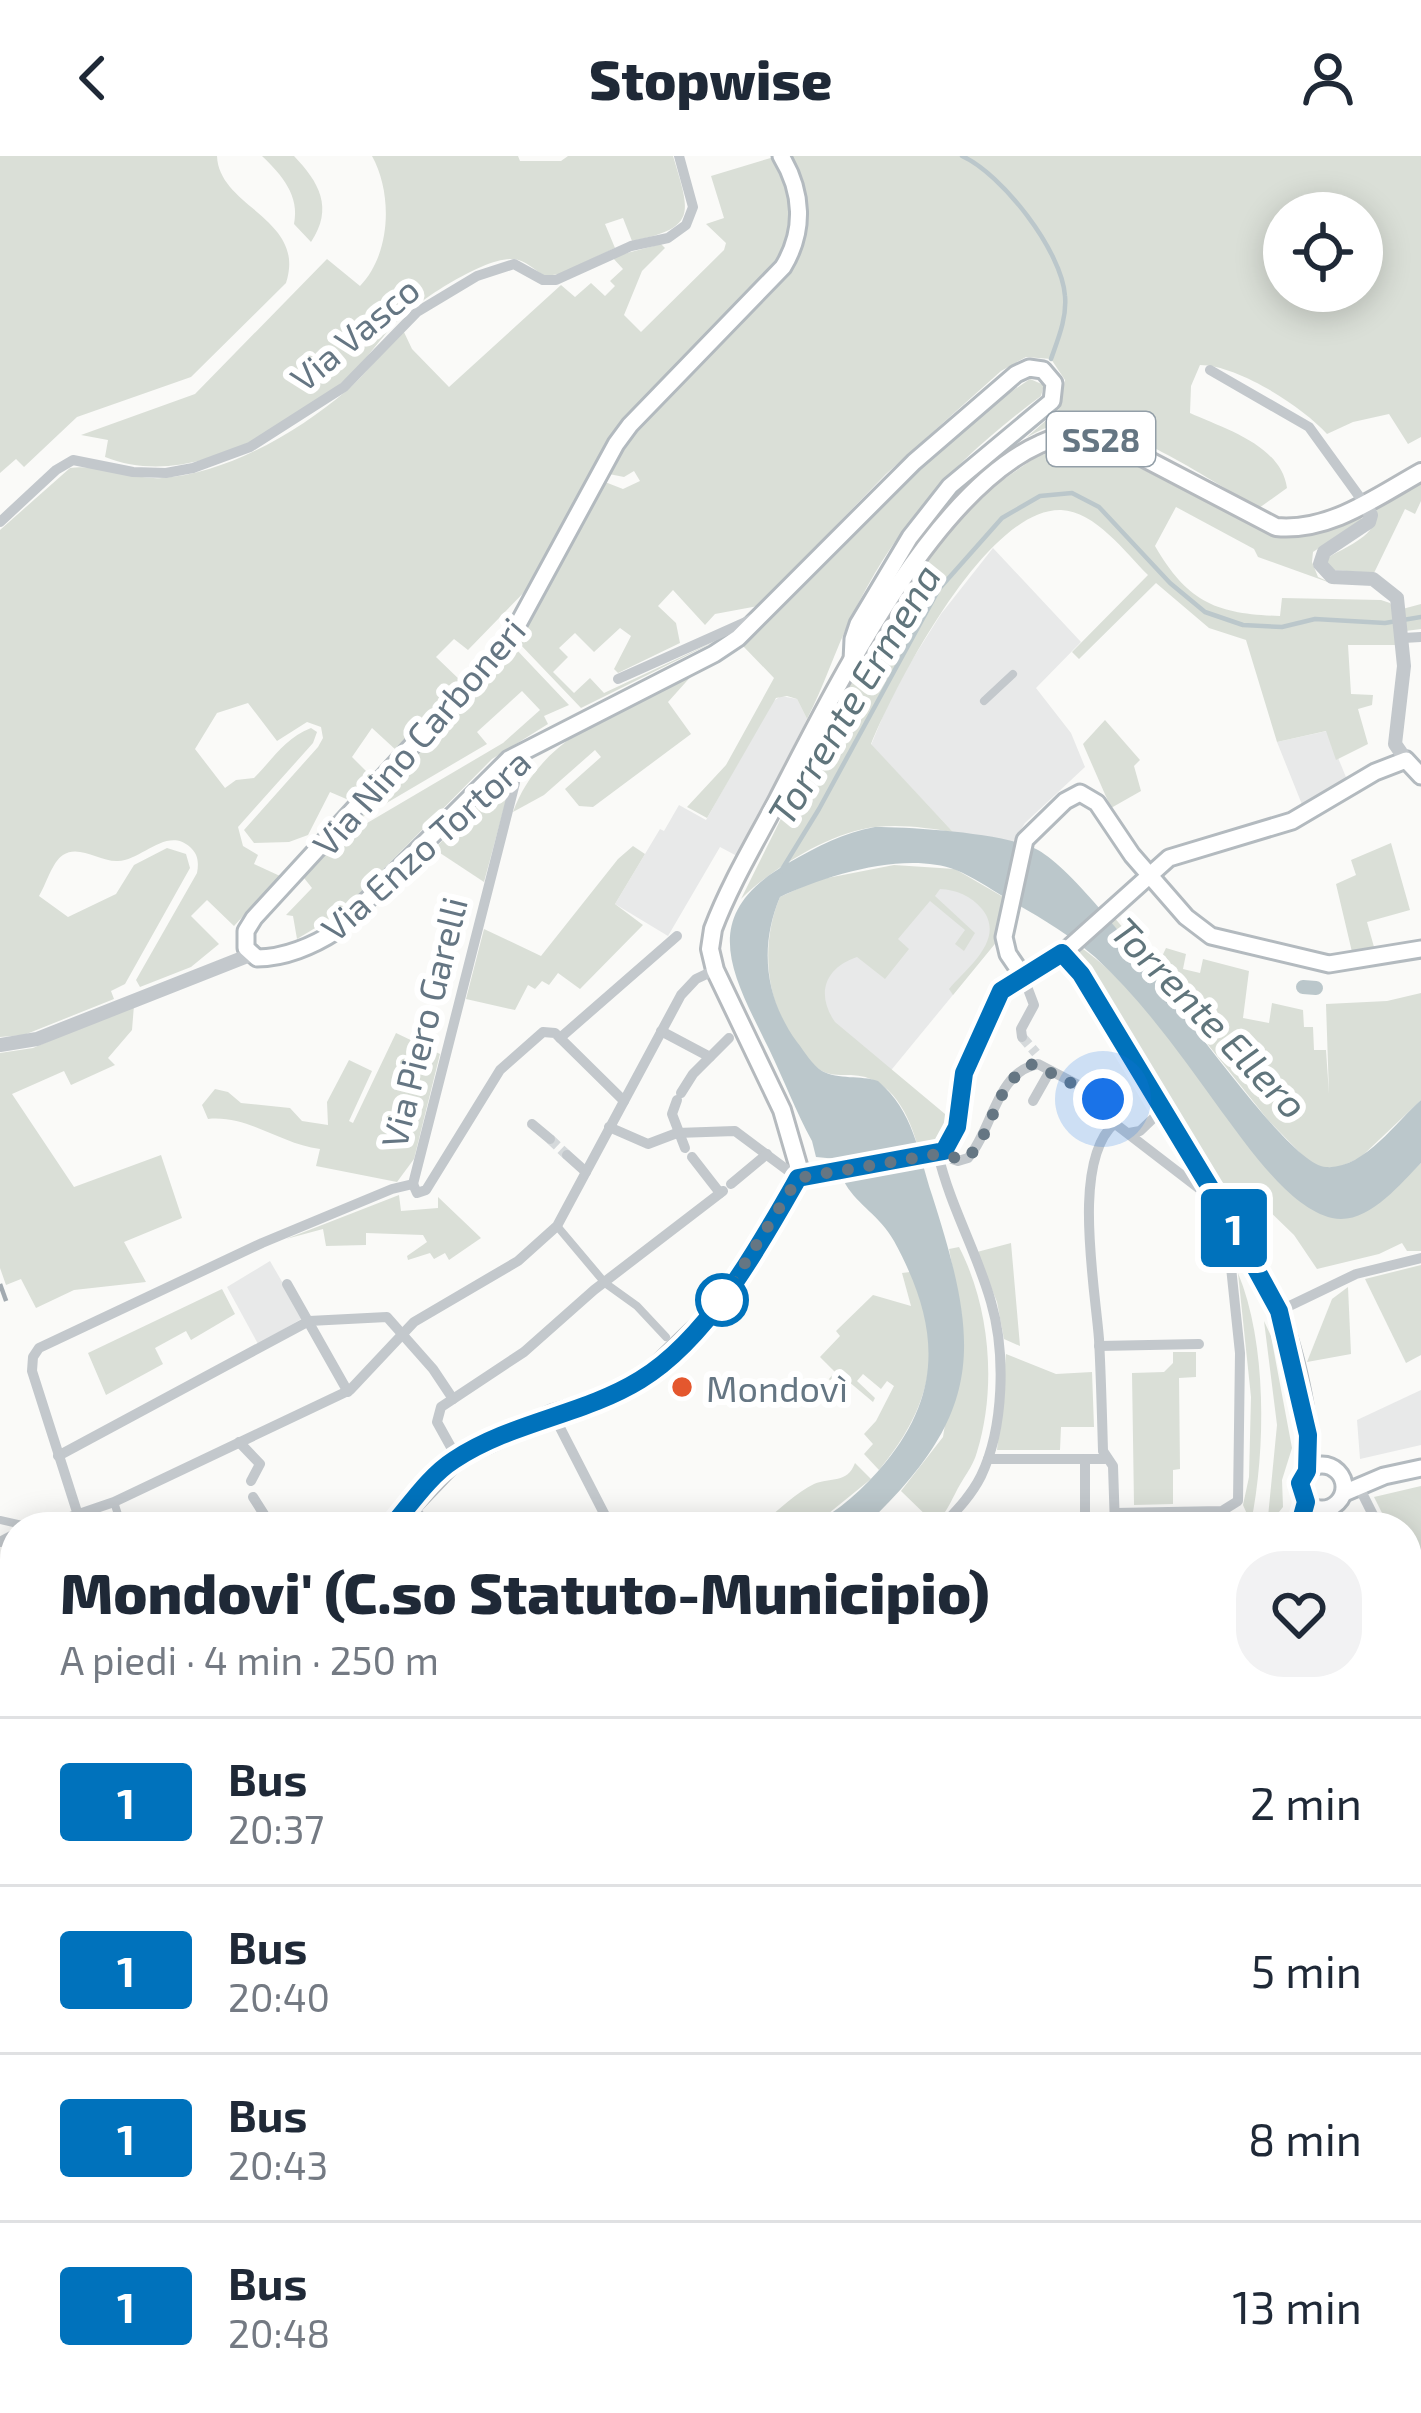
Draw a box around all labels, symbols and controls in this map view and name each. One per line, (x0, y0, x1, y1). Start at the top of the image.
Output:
icon: back (60, 45, 126, 111)
icon: person (1295, 45, 1361, 111)
text: Stopwise (589, 46, 832, 111)
map controls (1263, 192, 1383, 312)
button: locate (1263, 192, 1383, 312)
street label: Via Vasco (281, 267, 427, 399)
road number: SS28 (1047, 412, 1155, 466)
water label: Torrente Ermena (757, 555, 949, 833)
street label: Via Nino Carboneri (303, 608, 533, 864)
street label: Via Enzo Tortora (312, 739, 538, 949)
street label: Via Piero Garelli (371, 892, 475, 1152)
water label: Torrente Ellero (1102, 907, 1318, 1127)
your location (1073, 1069, 1133, 1129)
line badge: 1 (1195, 1189, 1273, 1267)
text: 1 (1225, 1203, 1243, 1253)
unlabelled marker (697, 1275, 747, 1325)
place label: Mondovì (706, 1366, 848, 1409)
marker: Mondovì (669, 1374, 695, 1400)
button: heart (1236, 1551, 1362, 1677)
text: Mondovi' (C.so Statuto-Municipio) (60, 1557, 990, 1625)
text: A piedi · 4 min · 250 m (60, 1636, 439, 1683)
text: Bus (228, 1751, 307, 1805)
text: 2 min (1250, 1775, 1362, 1829)
text: 1 (117, 1777, 135, 1827)
text: 20:37 (228, 1805, 324, 1852)
text: Bus (228, 1919, 307, 1973)
text: 5 min (1251, 1943, 1362, 1997)
text: 1 (117, 1945, 135, 1995)
text: 20:40 (228, 1973, 330, 2020)
text: Bus (228, 2087, 307, 2141)
text: 8 min (1248, 2111, 1362, 2165)
text: 1 (117, 2113, 135, 2163)
text: 20:43 (228, 2141, 328, 2188)
text: Bus (228, 2255, 307, 2309)
text: 13 min (1232, 2279, 1362, 2333)
text: 1 (117, 2281, 135, 2331)
text: 20:48 (228, 2309, 330, 2356)

